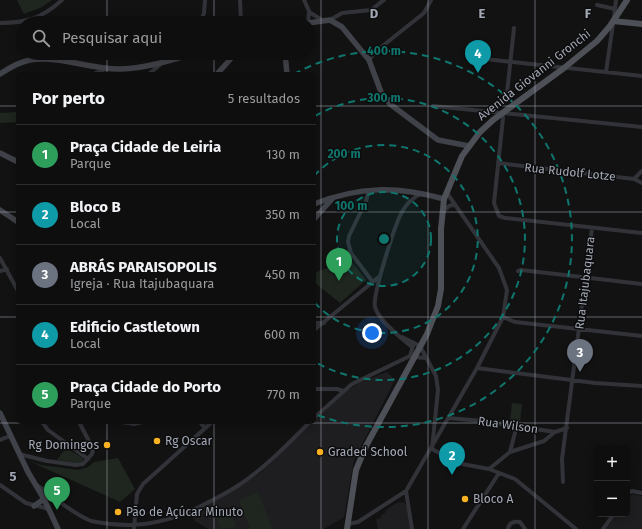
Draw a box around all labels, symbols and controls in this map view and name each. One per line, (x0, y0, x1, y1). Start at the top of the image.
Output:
text: D (370, 6, 379, 21)
text: E (479, 6, 486, 21)
text: F (585, 6, 592, 21)
search box (16, 16, 316, 60)
icon: search (30, 27, 52, 49)
street label: Avenida Giovanni Gronchi (475, 27, 593, 123)
text: Pesquisar aqui (62, 29, 162, 47)
pin: 4 (465, 40, 491, 73)
text: 400 m (367, 44, 401, 58)
text: Por perto (32, 88, 105, 109)
text: 5 resultados (228, 91, 300, 106)
text: 300 m (366, 91, 401, 105)
text: Praça Cidade de Leiria (70, 138, 221, 156)
text: 1 (42, 147, 48, 162)
text: 130 m (266, 147, 300, 162)
text: 200 m (327, 147, 361, 161)
text: Parque (70, 156, 111, 171)
street label: Rua Rudolf Lotze (524, 160, 616, 184)
text: Bloco B (70, 198, 121, 216)
text: 100 m (335, 199, 367, 213)
text: 2 (42, 207, 48, 222)
text: 350 m (265, 207, 300, 222)
text: Local (70, 216, 101, 231)
centre of rings (377, 232, 391, 246)
street label: Rua Itajubaquara (572, 236, 598, 330)
pin: 1 (326, 248, 352, 281)
text: ABRÁS PARAISOPOLIS (70, 258, 217, 276)
text: 3 (42, 267, 48, 282)
text: 450 m (265, 267, 300, 282)
text: Igreja · Rua Itajubaquara (70, 276, 214, 291)
text: Edificio Castletown (70, 318, 200, 336)
your location (362, 323, 382, 343)
text: 4 (41, 327, 49, 342)
text: 600 m (264, 327, 300, 342)
text: Local (70, 336, 101, 351)
pin: 3 (567, 339, 593, 372)
text: Praça Cidade do Porto (70, 378, 221, 396)
text: 5 (42, 387, 48, 402)
text: 770 m (267, 387, 300, 402)
text: Parque (70, 396, 111, 411)
street label: Rua Wilson (477, 414, 539, 436)
place label: Rg Oscar (165, 434, 213, 448)
marker: Rg Oscar (152, 436, 162, 446)
place label: Rg Domingos (28, 438, 99, 452)
marker: Rg Domingos (102, 440, 112, 450)
pin: 2 (439, 442, 465, 475)
place label: Graded School (328, 445, 408, 459)
map controls (594, 445, 630, 517)
button: + (594, 445, 630, 481)
marker: Graded School (315, 447, 325, 457)
text: 5 (10, 469, 17, 484)
pin: 5 (44, 477, 70, 510)
button: − (594, 481, 630, 517)
place label: Bloco A (473, 492, 513, 506)
marker: Bloco A (460, 494, 470, 504)
place label: Pão de Açúcar Minuto (126, 505, 243, 519)
marker: Pão de Açúcar Minuto (113, 507, 123, 517)

